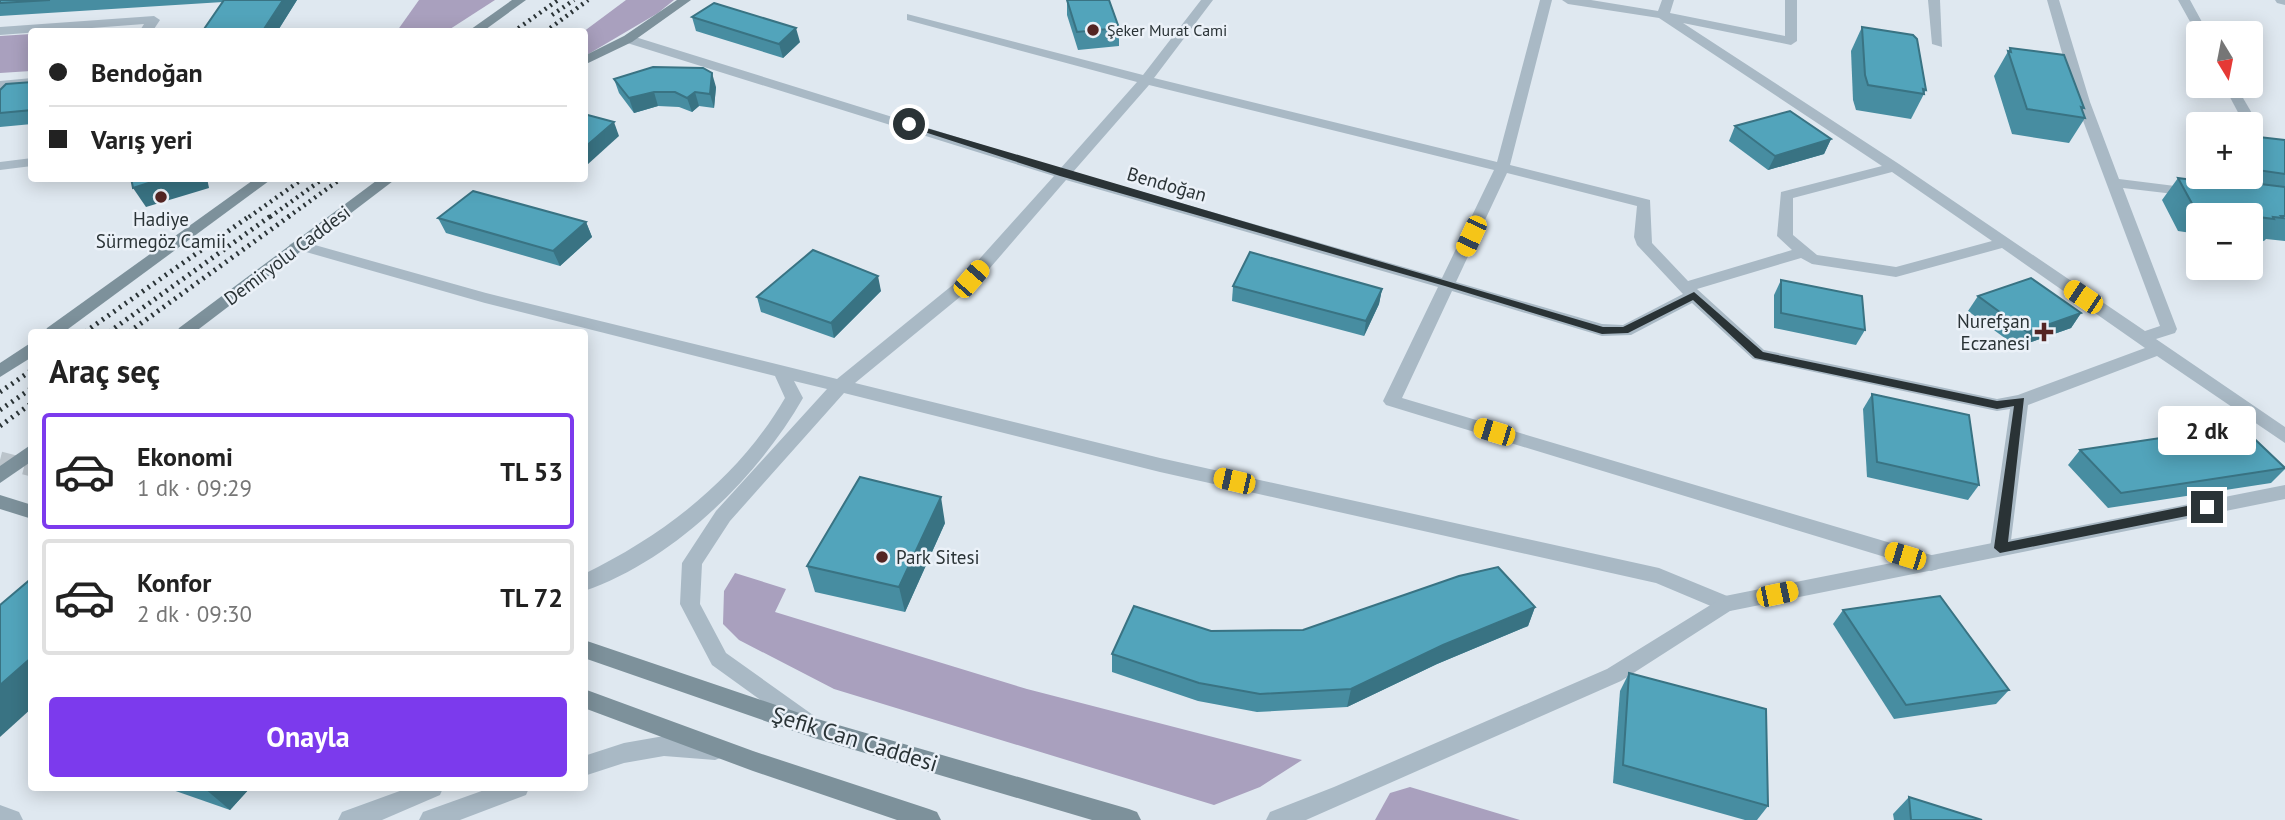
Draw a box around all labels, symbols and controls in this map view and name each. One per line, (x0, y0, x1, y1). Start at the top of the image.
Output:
place label: Şeker Murat Cami (1107, 20, 1227, 40)
north arrow (2186, 21, 2263, 98)
map controls (2186, 21, 2263, 280)
marker: Şeker Murat Cami (1085, 22, 1101, 38)
text: Bendoğan (91, 56, 203, 89)
route start (893, 108, 925, 140)
button: + (2186, 112, 2263, 189)
text: Varış yeri (91, 123, 193, 156)
street label: Bendoğan (1124, 161, 1210, 207)
marker: Hadiye Sürmegöz Camii (153, 189, 169, 205)
street label: Demiryolu Caddesi (219, 200, 355, 310)
button: − (2186, 203, 2263, 280)
place label: Hadiye Sürmegöz Camii (96, 207, 226, 253)
car (1453, 213, 1490, 259)
car (950, 256, 993, 302)
car (2060, 277, 2107, 317)
place label: Nurefşan Eczanesi (1957, 309, 2030, 355)
marker: Nurefşan Eczanesi (2036, 324, 2052, 340)
text: Araç seç (49, 350, 160, 392)
callout: 2 dk (2158, 406, 2256, 454)
car (1471, 416, 1518, 448)
text: 2 dk (2186, 416, 2228, 445)
icon: car (53, 440, 116, 503)
text: Ekonomi (137, 440, 233, 473)
text: TL 53 (500, 455, 563, 488)
car (1212, 466, 1257, 496)
text: 1 dk · 09:29 (137, 473, 252, 502)
route end (2191, 491, 2223, 523)
car (1882, 540, 1929, 572)
place label: Park Sitesi (896, 545, 980, 569)
marker: Park Sitesi (874, 549, 890, 565)
icon: car (53, 566, 116, 629)
text: Konfor (137, 566, 211, 599)
car (1755, 579, 1800, 609)
text: TL 72 (500, 581, 563, 614)
text: 2 dk · 09:30 (137, 599, 252, 628)
button: Onayla (49, 697, 567, 777)
street label: Şefik Can Caddesi (769, 699, 942, 778)

